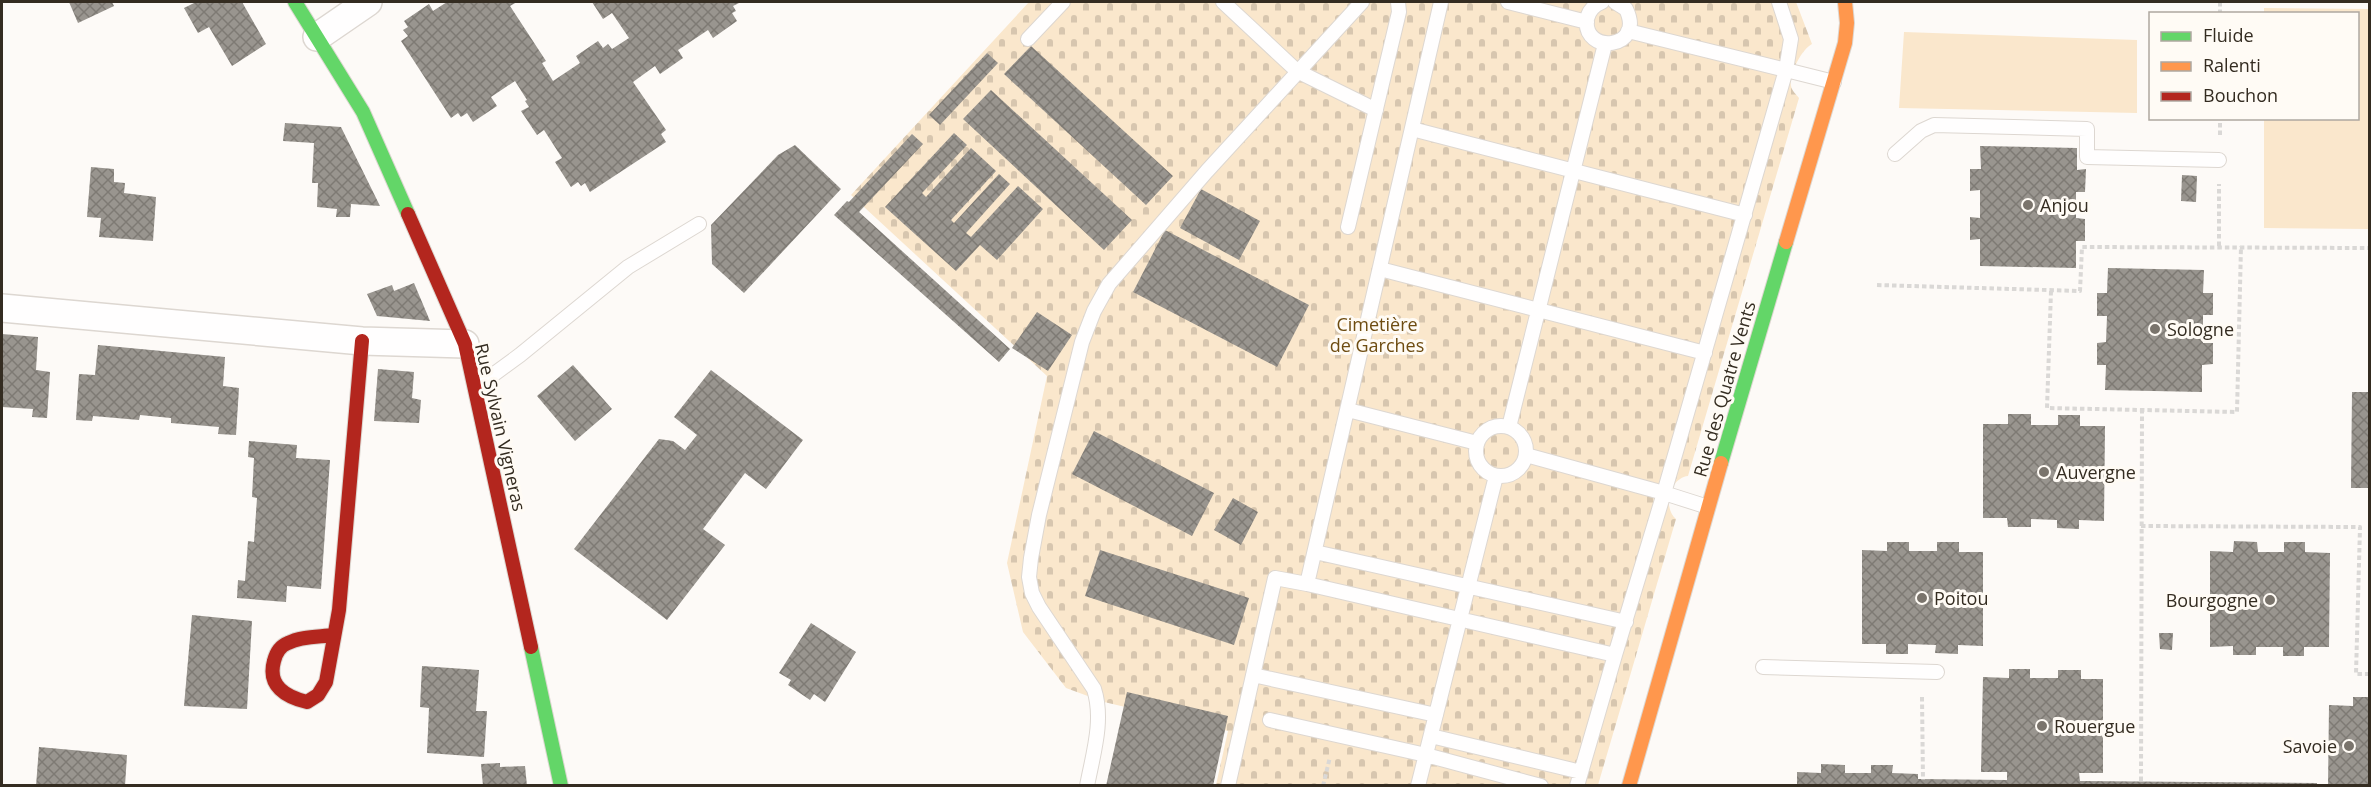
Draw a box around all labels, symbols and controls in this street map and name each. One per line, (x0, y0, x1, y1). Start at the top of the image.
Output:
legend (2149, 12, 2359, 120)
text: Fluide (2203, 23, 2254, 47)
text: Ralenti (2203, 53, 2261, 77)
text: Bouchon (2203, 83, 2278, 107)
place label: Anjou (2040, 193, 2089, 217)
marker: Anjou (2021, 198, 2035, 212)
street label: Rue des Quatre Vents (1687, 298, 1761, 480)
park label: Cimetière de Garches (1330, 312, 1424, 357)
place label: Sologne (2167, 317, 2234, 341)
marker: Sologne (2148, 322, 2162, 336)
street label: Rue Sylvain Vigneras (470, 341, 532, 513)
place label: Auvergne (2056, 460, 2136, 484)
marker: Auvergne (2037, 465, 2051, 479)
place label: Poitou (1934, 586, 1988, 610)
place label: Bourgogne (2166, 588, 2258, 612)
marker: Poitou (1915, 591, 1929, 605)
marker: Bourgogne (2263, 593, 2277, 607)
place label: Rouergue (2054, 714, 2135, 738)
marker: Rouergue (2035, 719, 2049, 733)
place label: Savoie (2283, 734, 2337, 758)
marker: Savoie (2342, 739, 2356, 753)

